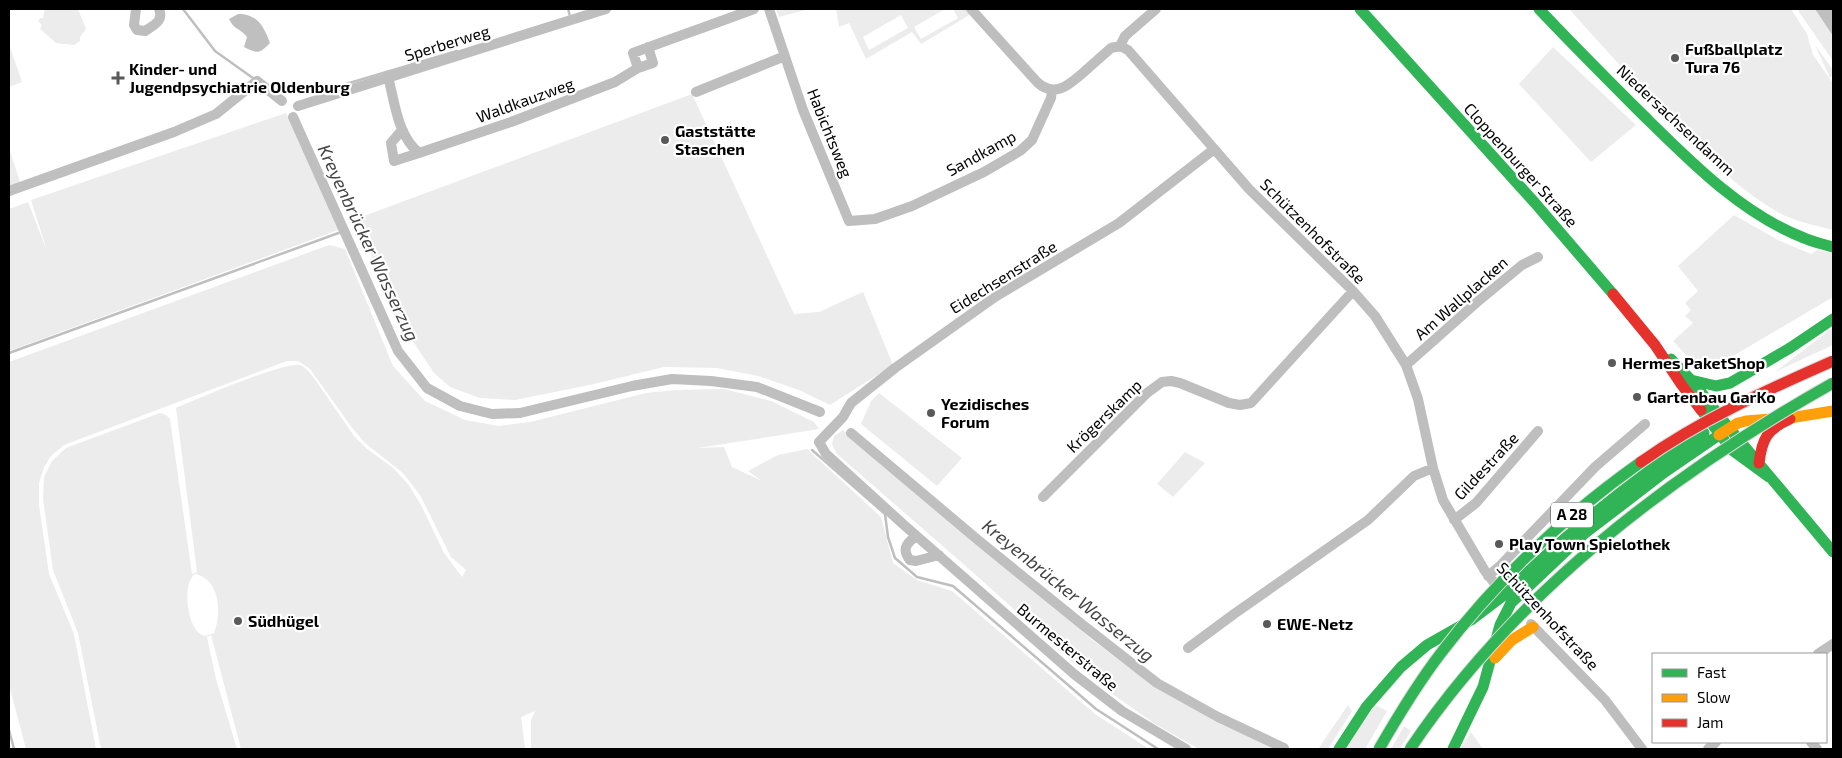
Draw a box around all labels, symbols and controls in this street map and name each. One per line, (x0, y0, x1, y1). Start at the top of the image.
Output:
street label: Sperberweg (402, 21, 492, 64)
place label: Fußballplatz Tura 76 (1685, 39, 1783, 76)
marker: Fußballplatz Tura 76 (1669, 52, 1681, 64)
place label: Kinder- und Jugendpsychiatrie Oldenburg (129, 59, 351, 97)
street label: Niedersachsendamm (1614, 60, 1739, 179)
marker: Kinder- und Jugendpsychiatrie Oldenburg (111, 71, 125, 85)
street label: Waldkauzweg (473, 73, 576, 126)
street label: Habichtsweg (804, 85, 857, 180)
street label: Cloppenburger Straße (1461, 99, 1582, 231)
place label: Gaststätte Staschen (675, 121, 756, 158)
street label: Sandkamp (943, 126, 1019, 179)
marker: Gaststätte Staschen (659, 134, 671, 146)
water label: Kreyenbrücker Wasserzug (314, 141, 424, 344)
street label: Schützenhofstraße (1257, 174, 1370, 287)
street label: Eidechsenstraße (946, 236, 1060, 317)
street label: Am Wallplacken (1410, 252, 1511, 343)
place label: Hermes PaketShop (1622, 353, 1765, 372)
marker: Hermes PaketShop (1606, 357, 1618, 369)
street label: Krögerskamp (1062, 375, 1145, 456)
place label: Gartenbau GarKo (1647, 387, 1776, 406)
marker: Gartenbau GarKo (1631, 391, 1643, 403)
place label: Yezidisches Forum (941, 394, 1029, 431)
marker: Yezidisches Forum (925, 407, 937, 419)
street label: Gildestraße (1450, 428, 1522, 503)
road number: A 28 (1551, 502, 1593, 528)
water label: Kreyenbrücker Wasserzug (978, 514, 1159, 666)
place label: Play Town Spielothek (1509, 534, 1670, 554)
marker: Play Town Spielothek (1493, 538, 1505, 550)
street label: Schützenhofstraße (1493, 558, 1603, 674)
street label: Burmesterstraße (1014, 599, 1123, 694)
place label: Südhügel (248, 611, 320, 630)
place label: EWE-Netz (1277, 614, 1353, 633)
marker: Südhügel (232, 615, 244, 627)
marker: EWE-Netz (1261, 618, 1273, 630)
legend (1652, 653, 1827, 743)
text: Fast (1697, 663, 1727, 681)
text: Slow (1697, 688, 1731, 706)
text: Jam (1697, 713, 1723, 731)

